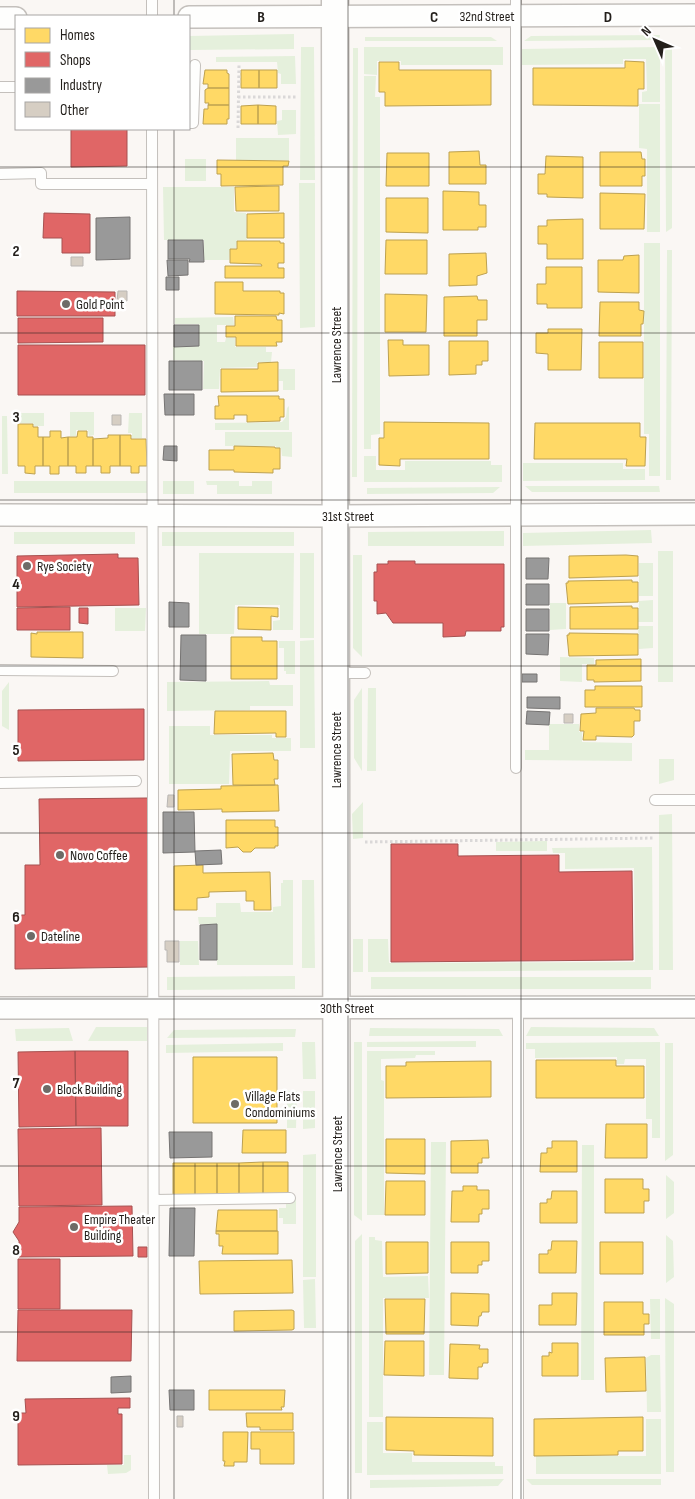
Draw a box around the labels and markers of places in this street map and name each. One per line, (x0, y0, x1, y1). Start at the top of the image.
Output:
place label: Gold Point (76, 296, 124, 313)
marker: Gold Point (60, 298, 72, 310)
place label: Rye Society (37, 558, 92, 575)
marker: Rye Society (21, 560, 33, 572)
place label: Novo Coffee (70, 847, 128, 864)
marker: Novo Coffee (54, 849, 66, 861)
place label: Dateline (41, 928, 80, 945)
marker: Dateline (25, 930, 37, 942)
place label: Block Building (57, 1081, 123, 1098)
marker: Block Building (41, 1083, 53, 1095)
place label: Village Flats Condominiums (245, 1088, 315, 1121)
marker: Village Flats Condominiums (229, 1098, 241, 1110)
place label: Empire Theater Building (84, 1211, 155, 1244)
marker: Empire Theater Building (68, 1221, 80, 1233)

